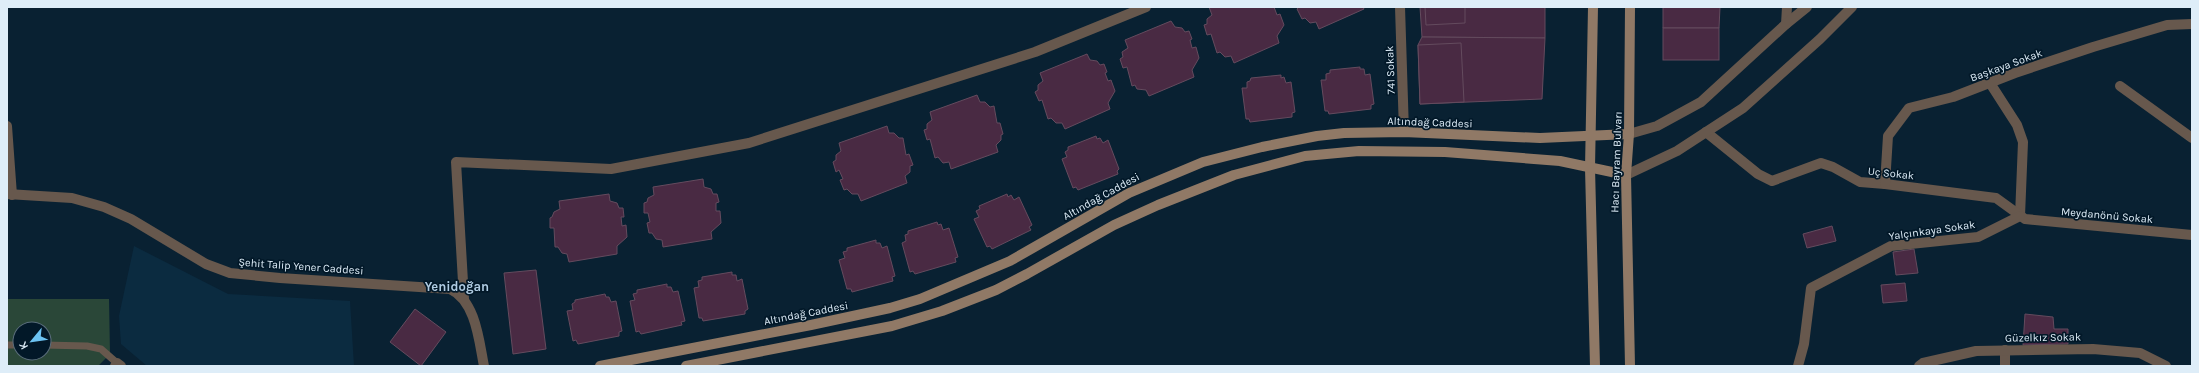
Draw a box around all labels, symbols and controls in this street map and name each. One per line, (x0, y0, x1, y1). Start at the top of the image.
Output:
street label: 741 Sokak (1383, 45, 1398, 95)
street label: Başkaya Sokak (1968, 46, 2044, 85)
street label: Hacı Bayram Bulvarı (1608, 111, 1625, 213)
street label: Altındağ Caddesi (1387, 115, 1473, 130)
street label: Uç Sokak (1867, 165, 1915, 182)
street label: Altındağ Caddesi (1061, 170, 1142, 223)
street label: Meydanönü Sokak (2060, 205, 2154, 226)
street label: Yalçınkaya Sokak (1888, 218, 1976, 243)
street label: Şehit Talip Yener Caddesi (238, 256, 364, 277)
district label: Yenidoğan (425, 279, 489, 294)
street label: Altındağ Caddesi (763, 299, 849, 328)
north arrow (12, 321, 52, 361)
street label: Güzelkız Sokak (2005, 330, 2081, 345)
text: K (16, 339, 31, 352)

